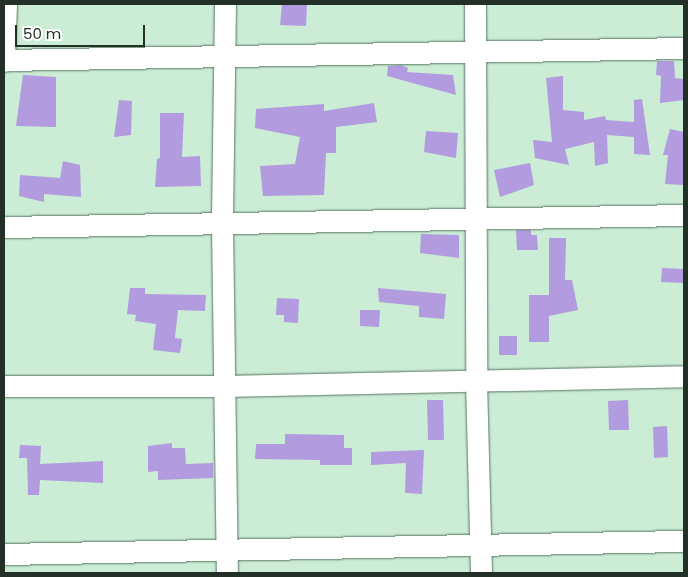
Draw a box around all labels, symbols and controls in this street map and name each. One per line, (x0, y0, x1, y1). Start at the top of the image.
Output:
scale bar (18, 15, 148, 47)
text: 50 m (23, 23, 61, 44)

